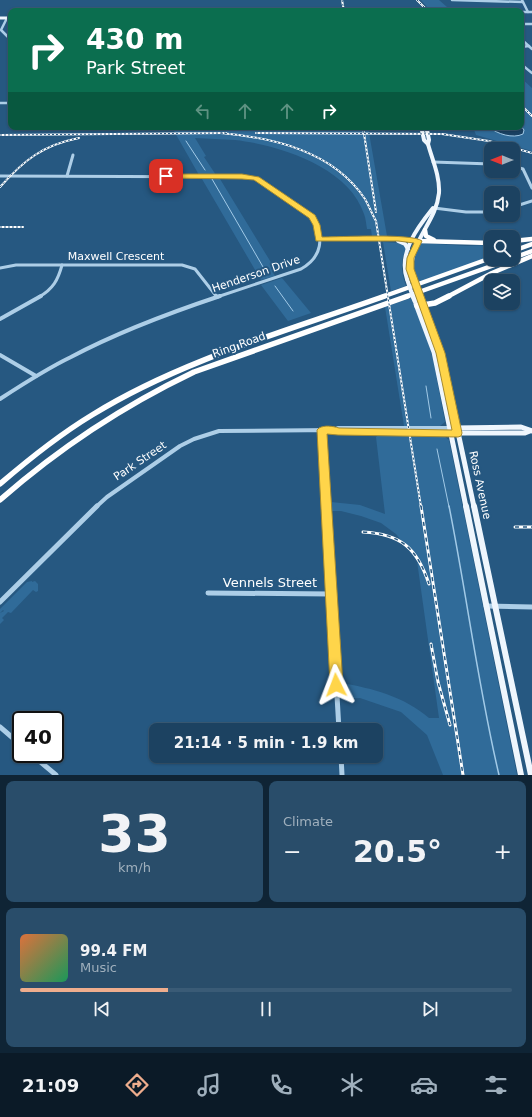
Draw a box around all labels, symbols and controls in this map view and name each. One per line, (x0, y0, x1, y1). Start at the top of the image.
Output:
text: 430 m (86, 23, 183, 56)
icon: right (20, 24, 72, 76)
text: Park Street (86, 57, 185, 78)
icon: left (192, 100, 214, 122)
icon: ahead (234, 100, 256, 122)
icon: ahead (276, 100, 298, 122)
icon: right (318, 100, 340, 122)
north arrow (484, 142, 520, 178)
map controls (484, 142, 520, 310)
pin (149, 159, 183, 193)
icon: arrive (155, 165, 177, 187)
button: sound (484, 186, 520, 222)
button: search (484, 230, 520, 266)
street label: Maxwell Crescent (68, 250, 165, 263)
street label: Henderson Drive (210, 253, 302, 295)
button: layers (484, 274, 520, 310)
street label: Ring Road (211, 329, 267, 361)
street label: Park Street (111, 438, 169, 483)
street label: Ross Avenue (466, 450, 494, 521)
street label: Vennels Street (223, 575, 317, 590)
position arrow (315, 664, 357, 706)
speed limit sign: 40 (12, 711, 64, 763)
text: 21:14 · 5 min · 1.9 km (174, 734, 358, 752)
text: 33 (98, 804, 171, 864)
text: Climate (283, 814, 333, 829)
text: 20.5° (353, 834, 442, 869)
text: − (283, 839, 301, 864)
text: + (494, 839, 512, 864)
text: km/h (118, 860, 151, 875)
text: 99.4 FM (80, 942, 147, 960)
text: Music (80, 960, 117, 975)
icon: previous (91, 998, 113, 1020)
icon: pause (255, 998, 277, 1020)
icon: next (419, 998, 441, 1020)
icon: directions (123, 1071, 151, 1099)
icon: music (195, 1071, 223, 1099)
icon: phone (267, 1071, 295, 1099)
icon: climate (338, 1071, 366, 1099)
icon: car (410, 1071, 438, 1099)
icon: filters (482, 1071, 510, 1099)
text: 21:09 (22, 1075, 79, 1096)

